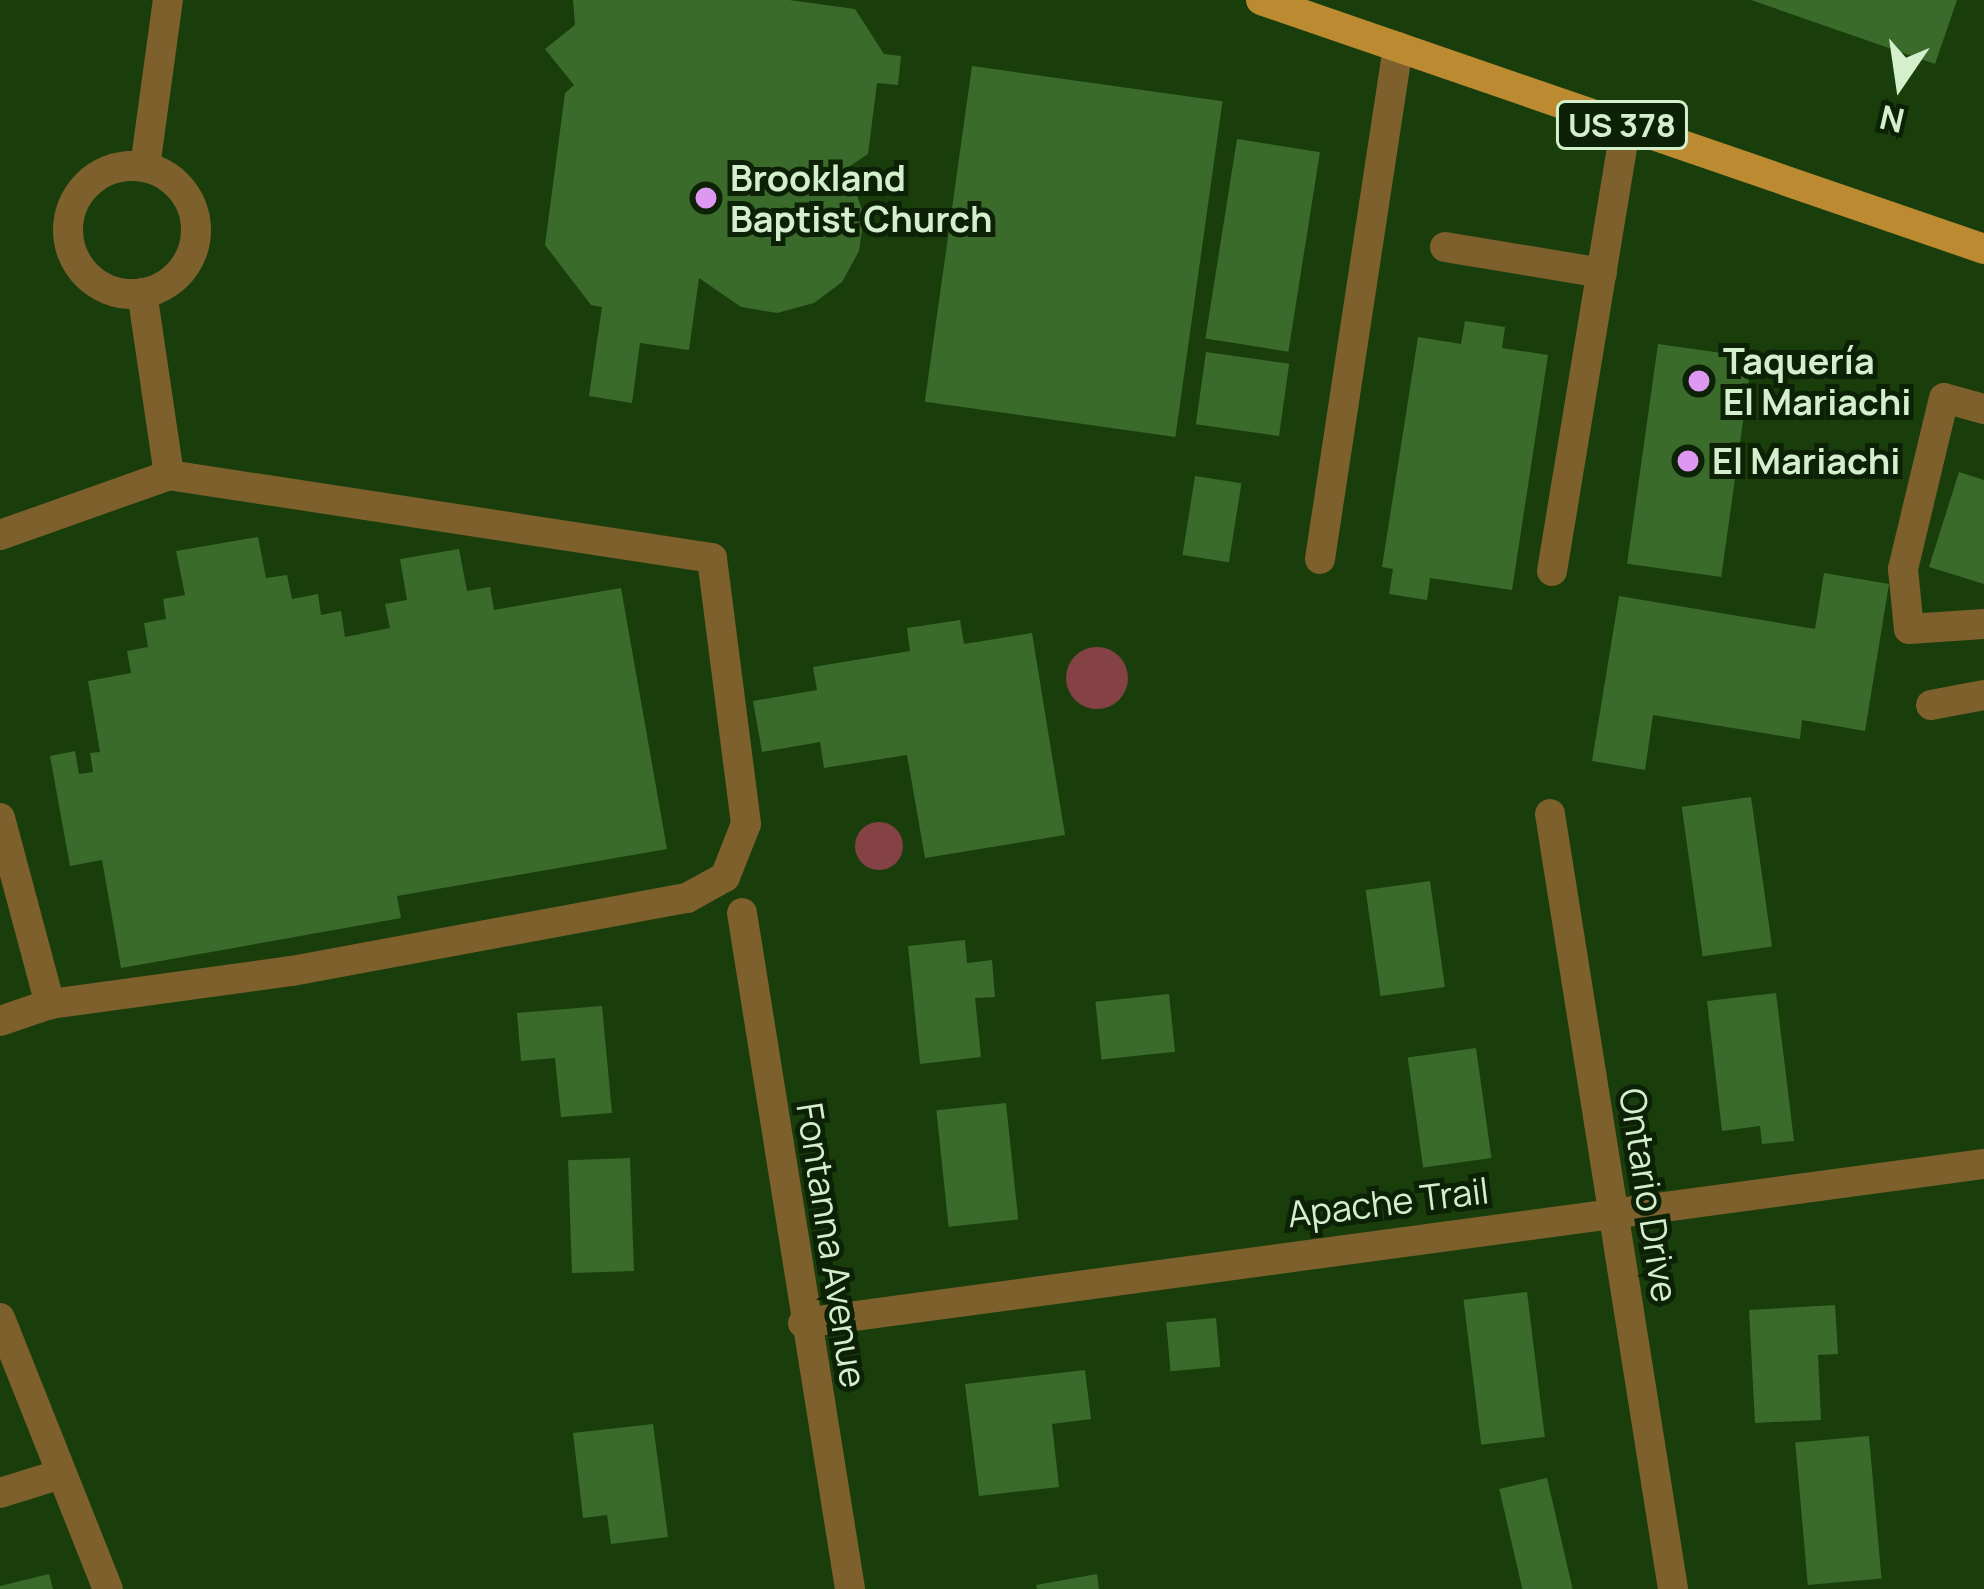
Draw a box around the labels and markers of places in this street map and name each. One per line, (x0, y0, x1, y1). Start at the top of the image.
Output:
place label: Brookland Baptist Church (730, 155, 992, 240)
marker: Brookland Baptist Church (693, 185, 719, 211)
place label: Taquería El Mariachi (1723, 338, 1911, 423)
marker: Taquería El Mariachi (1686, 368, 1712, 394)
place label: El Mariachi (1712, 439, 1900, 483)
marker: El Mariachi (1675, 448, 1701, 474)

